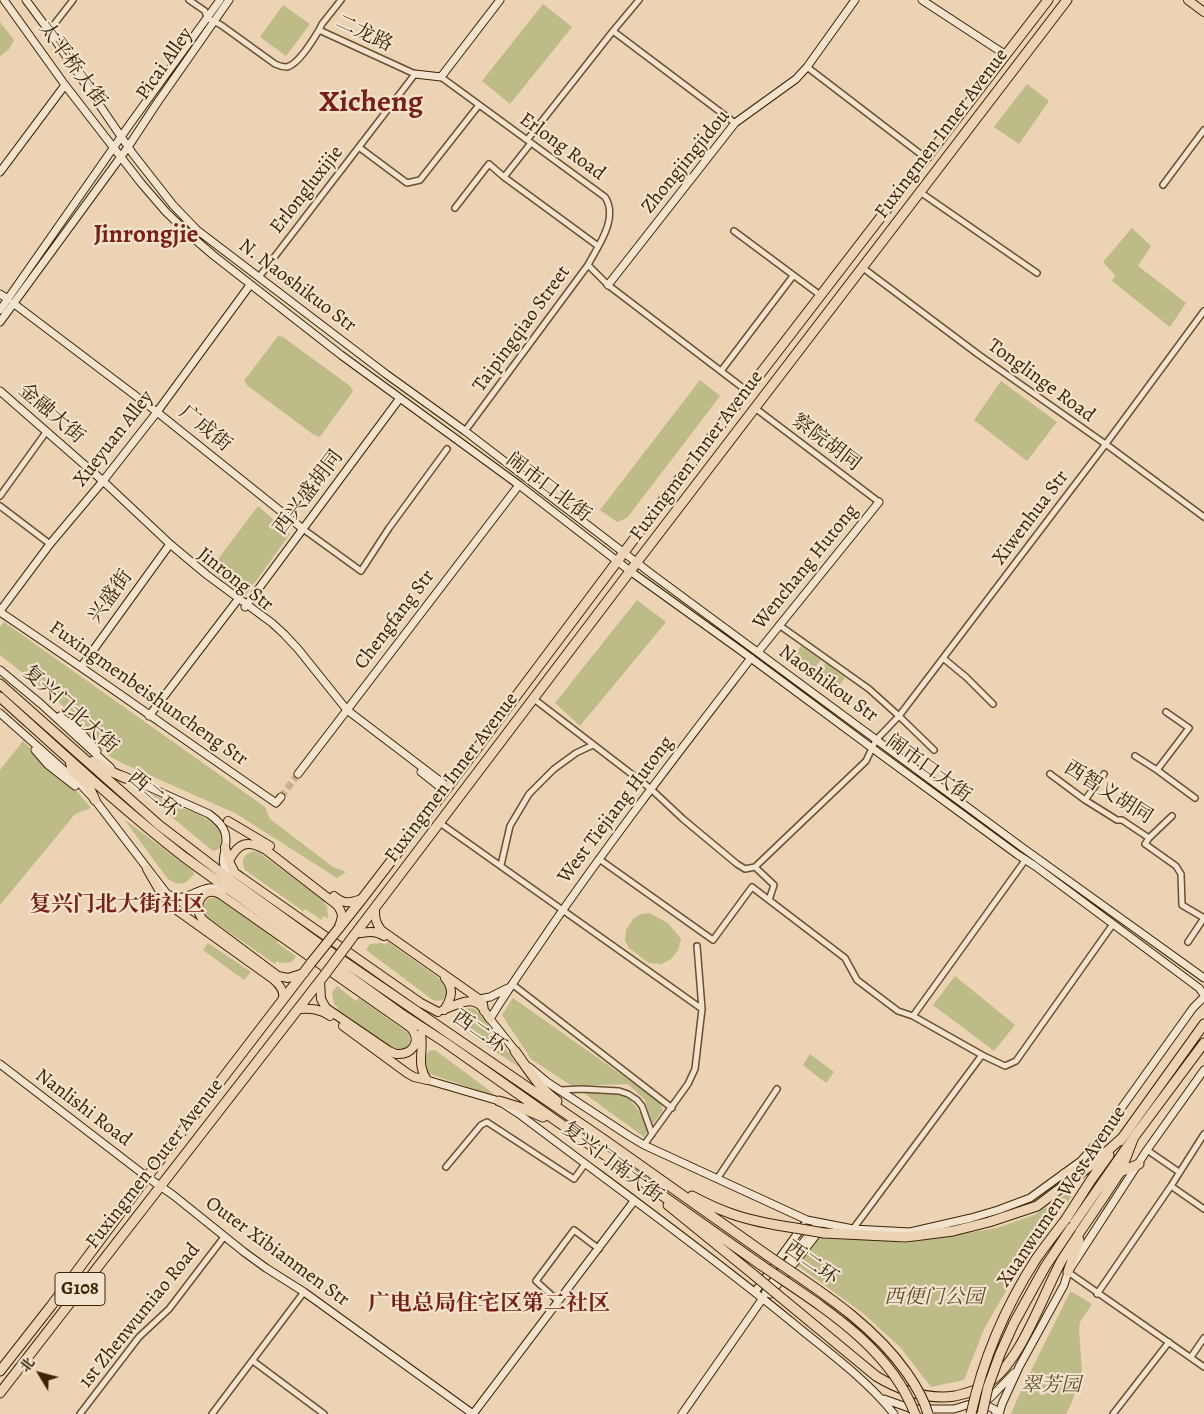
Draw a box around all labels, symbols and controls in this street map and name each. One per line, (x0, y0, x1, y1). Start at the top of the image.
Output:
street label: 二龙路 (332, 10, 396, 58)
street label: 太平桥大街 (33, 17, 111, 113)
street label: Picai Alley (131, 23, 199, 105)
street label: Fuxingmen Inner Avenue (870, 44, 1014, 224)
district label: Xicheng (319, 86, 423, 122)
street label: Zhongjingjidou (637, 105, 735, 219)
street label: Erlong Road (514, 108, 610, 186)
street label: Erlongluxijie (265, 141, 349, 239)
district label: Jinrongjie (94, 221, 198, 251)
street label: N. Naoshikuo Str (233, 234, 361, 338)
street label: Taipingqiao Street (468, 261, 576, 397)
street label: Tonglinge Road (983, 334, 1099, 428)
street label: Fuxingmen Inner Avenue (625, 366, 769, 546)
street label: 金融大街 (13, 379, 89, 449)
street label: Xueyuan Alley (69, 386, 159, 492)
street label: 广成街 (174, 401, 236, 457)
street label: 察院胡同 (787, 409, 865, 477)
street label: 西兴盛胡同 (269, 446, 349, 540)
street label: 闹市口北街 (501, 448, 595, 528)
street label: Xiwenhua Str (988, 466, 1074, 570)
street label: Wenchang Hutong (748, 500, 864, 634)
street label: Jinrong Str (192, 543, 278, 617)
street label: Chengfang Str (350, 565, 440, 675)
street label: 兴盛街 (84, 566, 138, 628)
street label: Fuxingmenbeishuncheng Str (44, 616, 252, 772)
street label: Naoshikou Str (774, 640, 882, 728)
street label: 复兴门北大街 (17, 661, 123, 759)
street label: Fuxingmen Inner Avenue (380, 688, 524, 868)
street label: 闹市口大街 (880, 730, 976, 808)
street label: West Tiejiang Hutong (553, 732, 679, 888)
street label: 西智义胡同 (1059, 756, 1157, 830)
street label: 西二环 (122, 766, 184, 824)
district label: 复兴门北大街社区 (29, 893, 205, 919)
street label: 西二环 (448, 1006, 510, 1060)
street label: Nanlishi Road (30, 1064, 136, 1152)
street label: Fuxingmen Outer Avenue (81, 1074, 229, 1254)
street label: Xuanwumen West Avenue (992, 1102, 1132, 1292)
street label: 复兴门南大街 (557, 1117, 667, 1209)
street label: Outer Xibianmen Str (200, 1192, 354, 1312)
street label: 西二环 (780, 1237, 842, 1291)
street label: 1st Zhenwumiao Road (74, 1239, 206, 1393)
road number: G108 (55, 1272, 105, 1306)
park label: 西便门公园 (884, 1286, 984, 1310)
district label: 广电总局住宅区第二社区 (368, 1292, 610, 1318)
north arrow (15, 1349, 65, 1399)
text: 北 (16, 1353, 39, 1376)
park label: 翠芳园 (1021, 1374, 1081, 1398)

